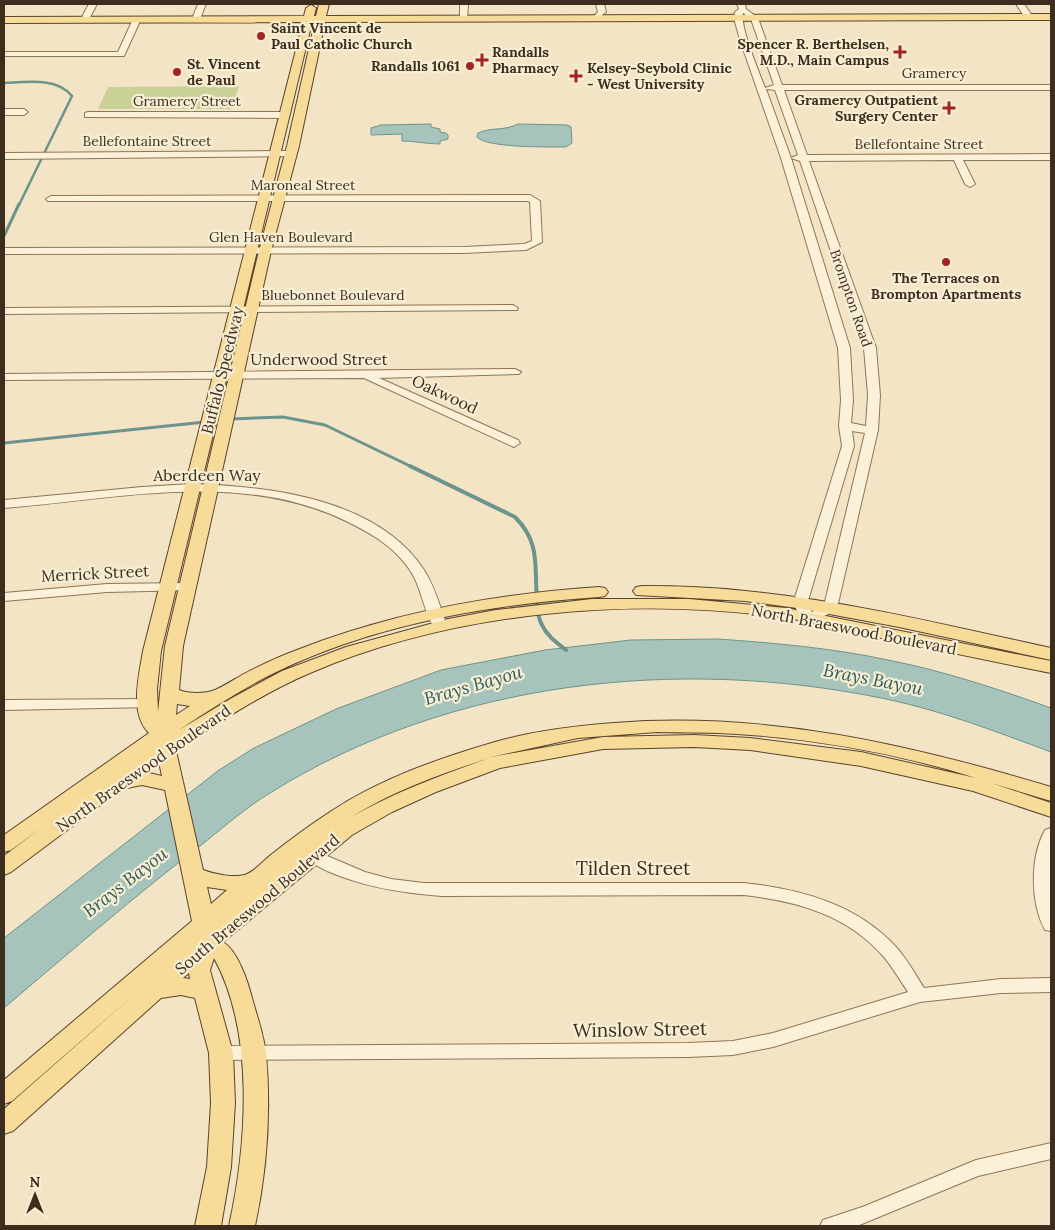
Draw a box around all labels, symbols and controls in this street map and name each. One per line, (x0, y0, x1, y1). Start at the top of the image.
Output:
place label: Saint Vincent de Paul Catholic Church (271, 19, 413, 53)
marker: Saint Vincent de Paul Catholic Church (255, 30, 267, 42)
place label: Spencer R. Berthelsen, M.D., Main Campus (738, 35, 889, 69)
place label: Randalls Pharmacy (492, 43, 559, 77)
marker: Spencer R. Berthelsen, M.D., Main Campus (893, 45, 907, 59)
marker: Randalls Pharmacy (476, 54, 488, 66)
place label: St. Vincent de Paul (187, 55, 261, 89)
place label: Randalls 1061 (371, 57, 460, 75)
place label: Kelsey-Seybold Clinic - West University (587, 59, 733, 93)
marker: Randalls 1061 (464, 60, 476, 72)
street label: Gramercy (902, 64, 967, 82)
marker: St. Vincent de Paul (171, 66, 183, 78)
marker: Kelsey-Seybold Clinic - West University (569, 69, 583, 83)
place label: Gramercy Outpatient Surgery Center (795, 91, 938, 125)
street label: Gramercy Street (133, 92, 242, 110)
marker: Gramercy Outpatient Surgery Center (942, 101, 956, 115)
street label: Bellefontaine Street (83, 132, 212, 150)
street label: Bellefontaine Street (855, 135, 984, 153)
street label: Maroneal Street (251, 176, 356, 194)
street label: Glen Haven Boulevard (209, 228, 353, 246)
street label: Brompton Road (826, 247, 876, 349)
marker: The Terraces on Brompton Apartments (940, 256, 952, 268)
place label: The Terraces on Brompton Apartments (871, 269, 1021, 303)
street label: Bluebonnet Boulevard (261, 286, 405, 304)
street label: Buffalo Speedway (196, 304, 248, 436)
street label: Underwood Street (250, 349, 389, 369)
street label: Oakwood (409, 370, 482, 418)
street label: Aberdeen Way (152, 465, 261, 485)
street label: Merrick Street (40, 560, 150, 586)
street label: North Braeswood Boulevard (750, 599, 959, 659)
water label: Brays Bayou (821, 658, 925, 700)
water label: Brays Bayou (421, 660, 525, 710)
street label: North Braeswood Boulevard (52, 700, 235, 836)
street label: South Braeswood Boulevard (171, 829, 344, 979)
water label: Brays Bayou (78, 842, 172, 922)
street label: Tilden Street (576, 856, 691, 880)
street label: Winslow Street (573, 1016, 708, 1042)
north arrow (10, 1170, 60, 1220)
text: N (30, 1173, 41, 1191)

